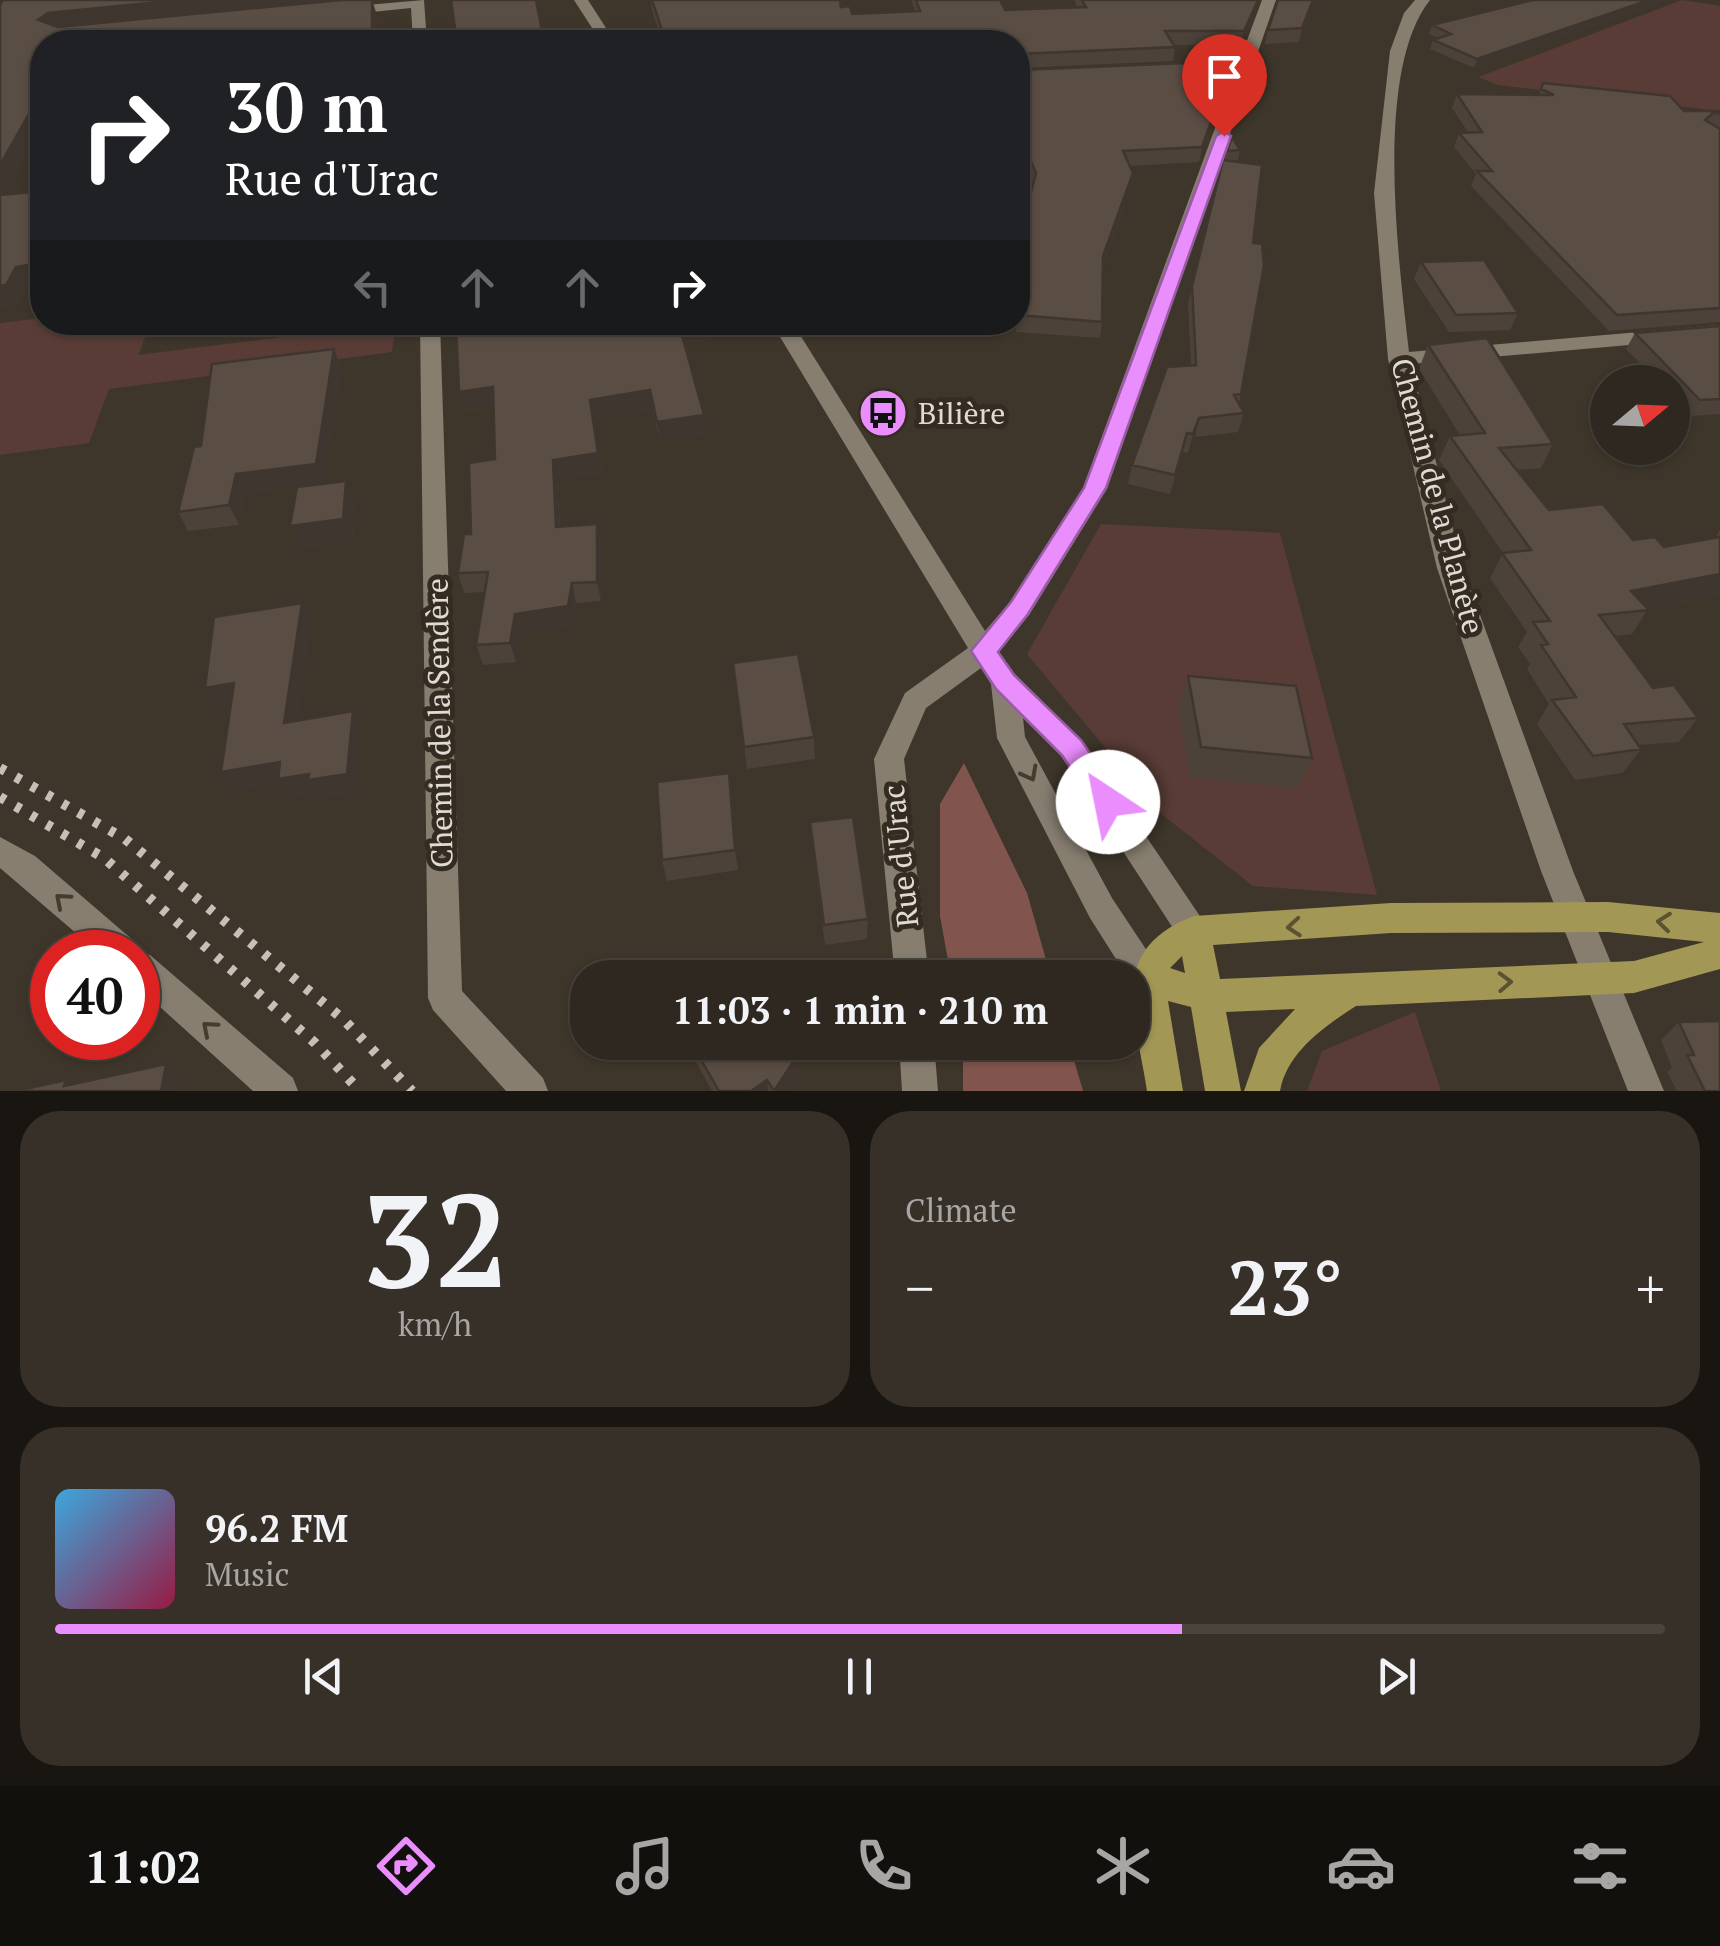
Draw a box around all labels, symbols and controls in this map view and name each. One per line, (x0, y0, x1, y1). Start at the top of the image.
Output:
pin (1182, 34, 1267, 137)
icon: arrive (1197, 49, 1252, 104)
text: 30 m (225, 59, 388, 152)
icon: right (60, 70, 190, 200)
text: Rue d'Urac (225, 148, 439, 208)
icon: left (345, 260, 400, 315)
icon: ahead (450, 260, 505, 315)
icon: ahead (555, 260, 610, 315)
icon: right (660, 260, 715, 315)
street label: Chemin de la Planète (1382, 354, 1494, 638)
north arrow (1590, 365, 1690, 465)
map controls (1590, 365, 1690, 465)
bus stop icon: Bilière (857, 387, 909, 439)
place label: Bilière (918, 393, 1005, 433)
street label: Chemin de la Sendère (416, 578, 462, 868)
position arrow (1056, 750, 1160, 854)
one-way arrow (1018, 764, 1037, 782)
street label: Rue d'Urac (873, 783, 927, 929)
one-way arrow (56, 894, 74, 912)
one-way arrow (1655, 912, 1671, 933)
one-way arrow (1286, 916, 1302, 938)
speed limit sign: 40 (30, 930, 160, 1060)
one-way arrow (1498, 972, 1514, 993)
text: 11:03 · 1 min · 210 m (672, 985, 1048, 1035)
one-way arrow (202, 1022, 220, 1040)
text: 32 (362, 1152, 508, 1324)
text: Climate (905, 1189, 1017, 1231)
text: 23° (1227, 1237, 1343, 1336)
text: − (905, 1251, 934, 1324)
text: + (1636, 1251, 1665, 1324)
text: km/h (398, 1303, 472, 1345)
text: 96.2 FM (205, 1503, 348, 1553)
text: Music (205, 1553, 290, 1595)
icon: previous (296, 1649, 351, 1704)
icon: pause (832, 1649, 887, 1704)
icon: next (1369, 1649, 1424, 1704)
icon: directions (371, 1831, 441, 1901)
icon: music (610, 1831, 680, 1901)
icon: phone (849, 1831, 919, 1901)
icon: climate (1088, 1831, 1158, 1901)
icon: car (1326, 1831, 1396, 1901)
icon: filters (1565, 1831, 1635, 1901)
text: 11:02 (84, 1836, 202, 1896)

